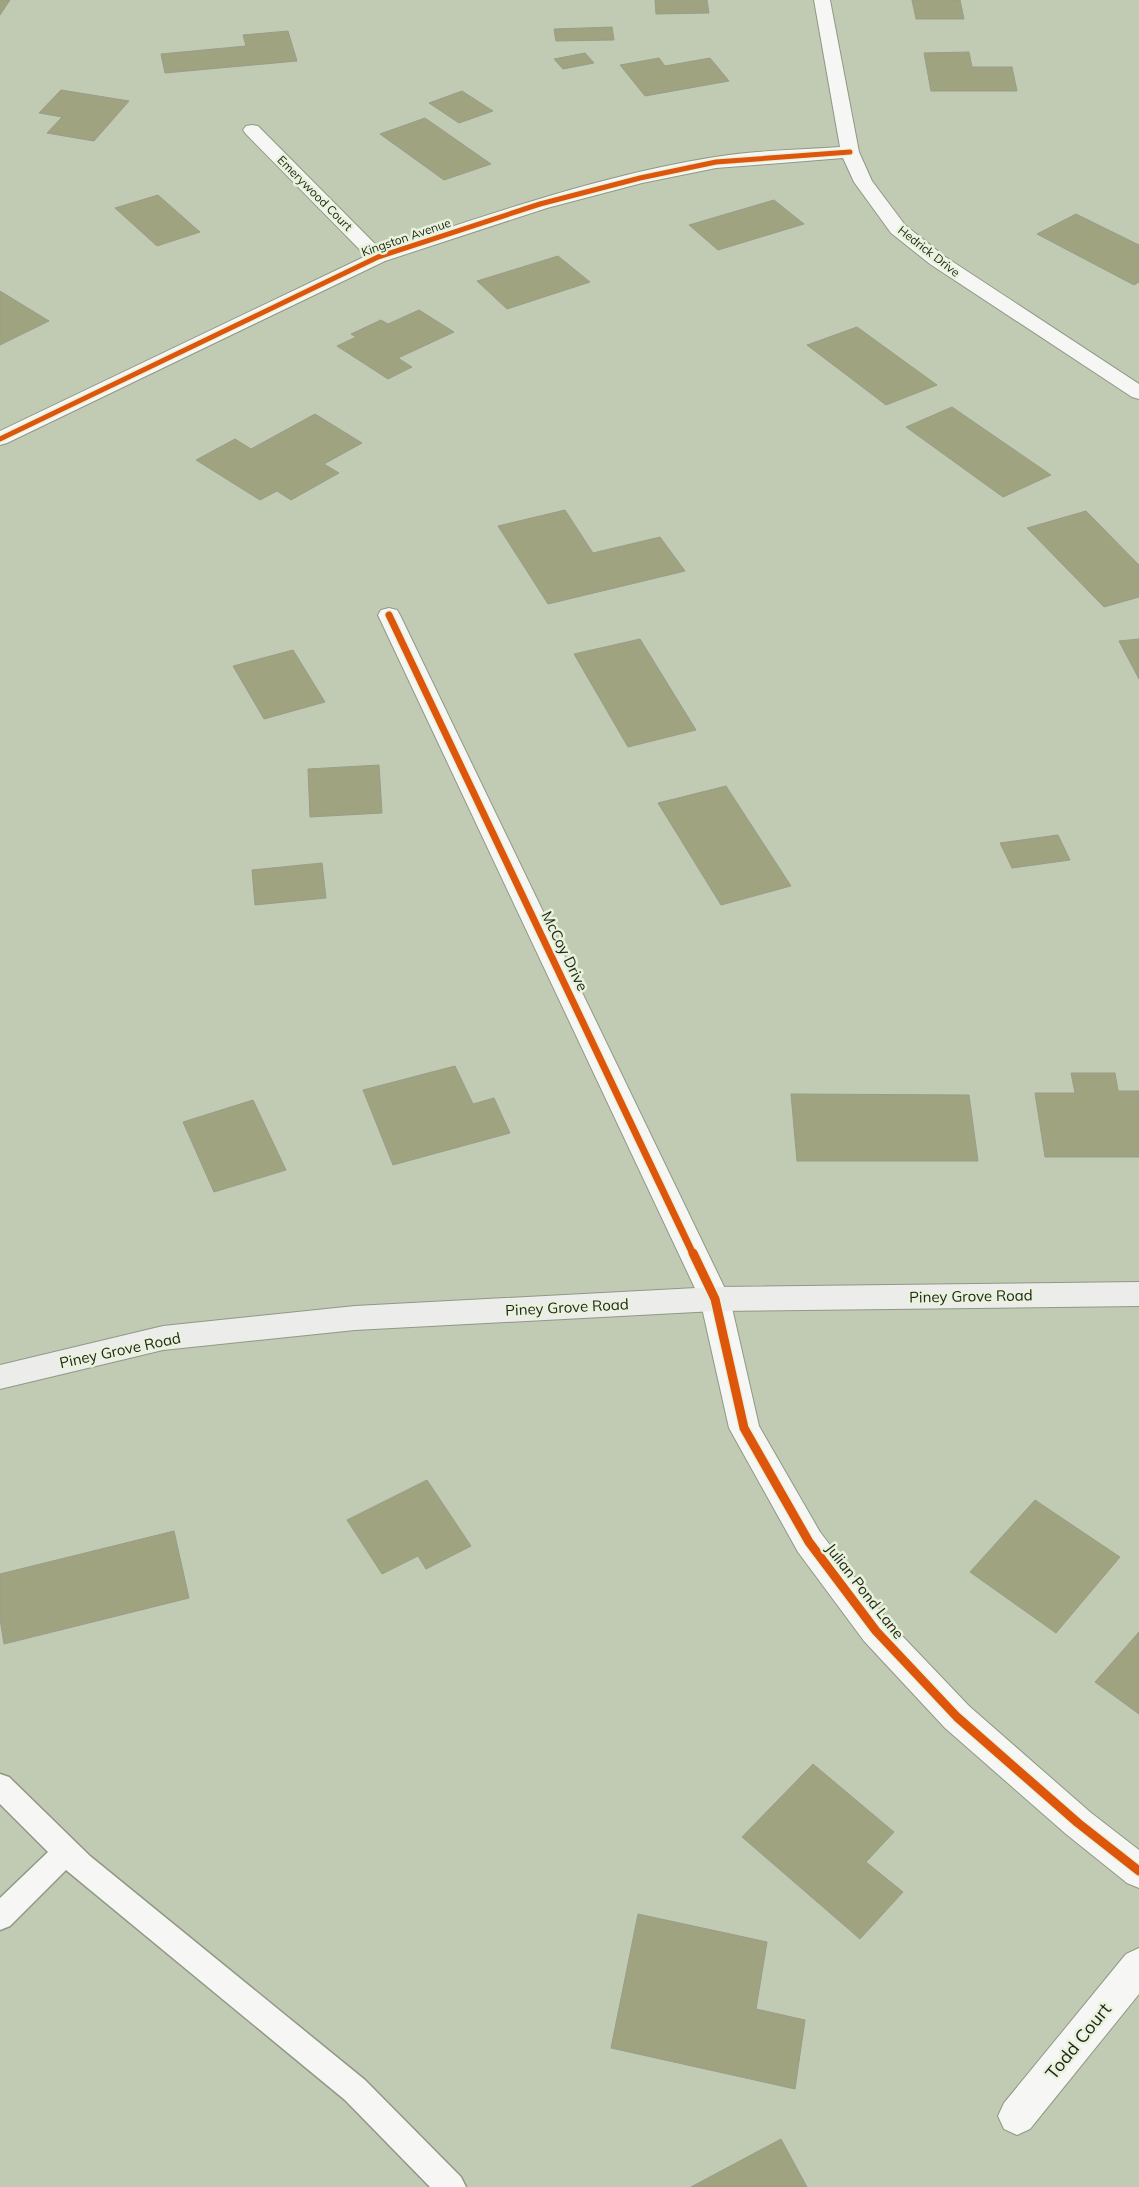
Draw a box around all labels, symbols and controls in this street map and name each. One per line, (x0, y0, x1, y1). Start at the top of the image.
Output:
street label: Emerywood Court (274, 152, 356, 234)
street label: Kingston Avenue (359, 215, 453, 259)
street label: Hedrick Drive (895, 222, 963, 280)
street label: McCoy Drive (537, 908, 593, 994)
street label: Piney Grove Road (909, 1285, 1033, 1307)
street label: Piney Grove Road (505, 1294, 629, 1320)
street label: Piney Grove Road (58, 1328, 182, 1372)
street label: Julian Pond Lane (822, 1539, 908, 1643)
street label: Todd Court (1040, 1998, 1116, 2084)

